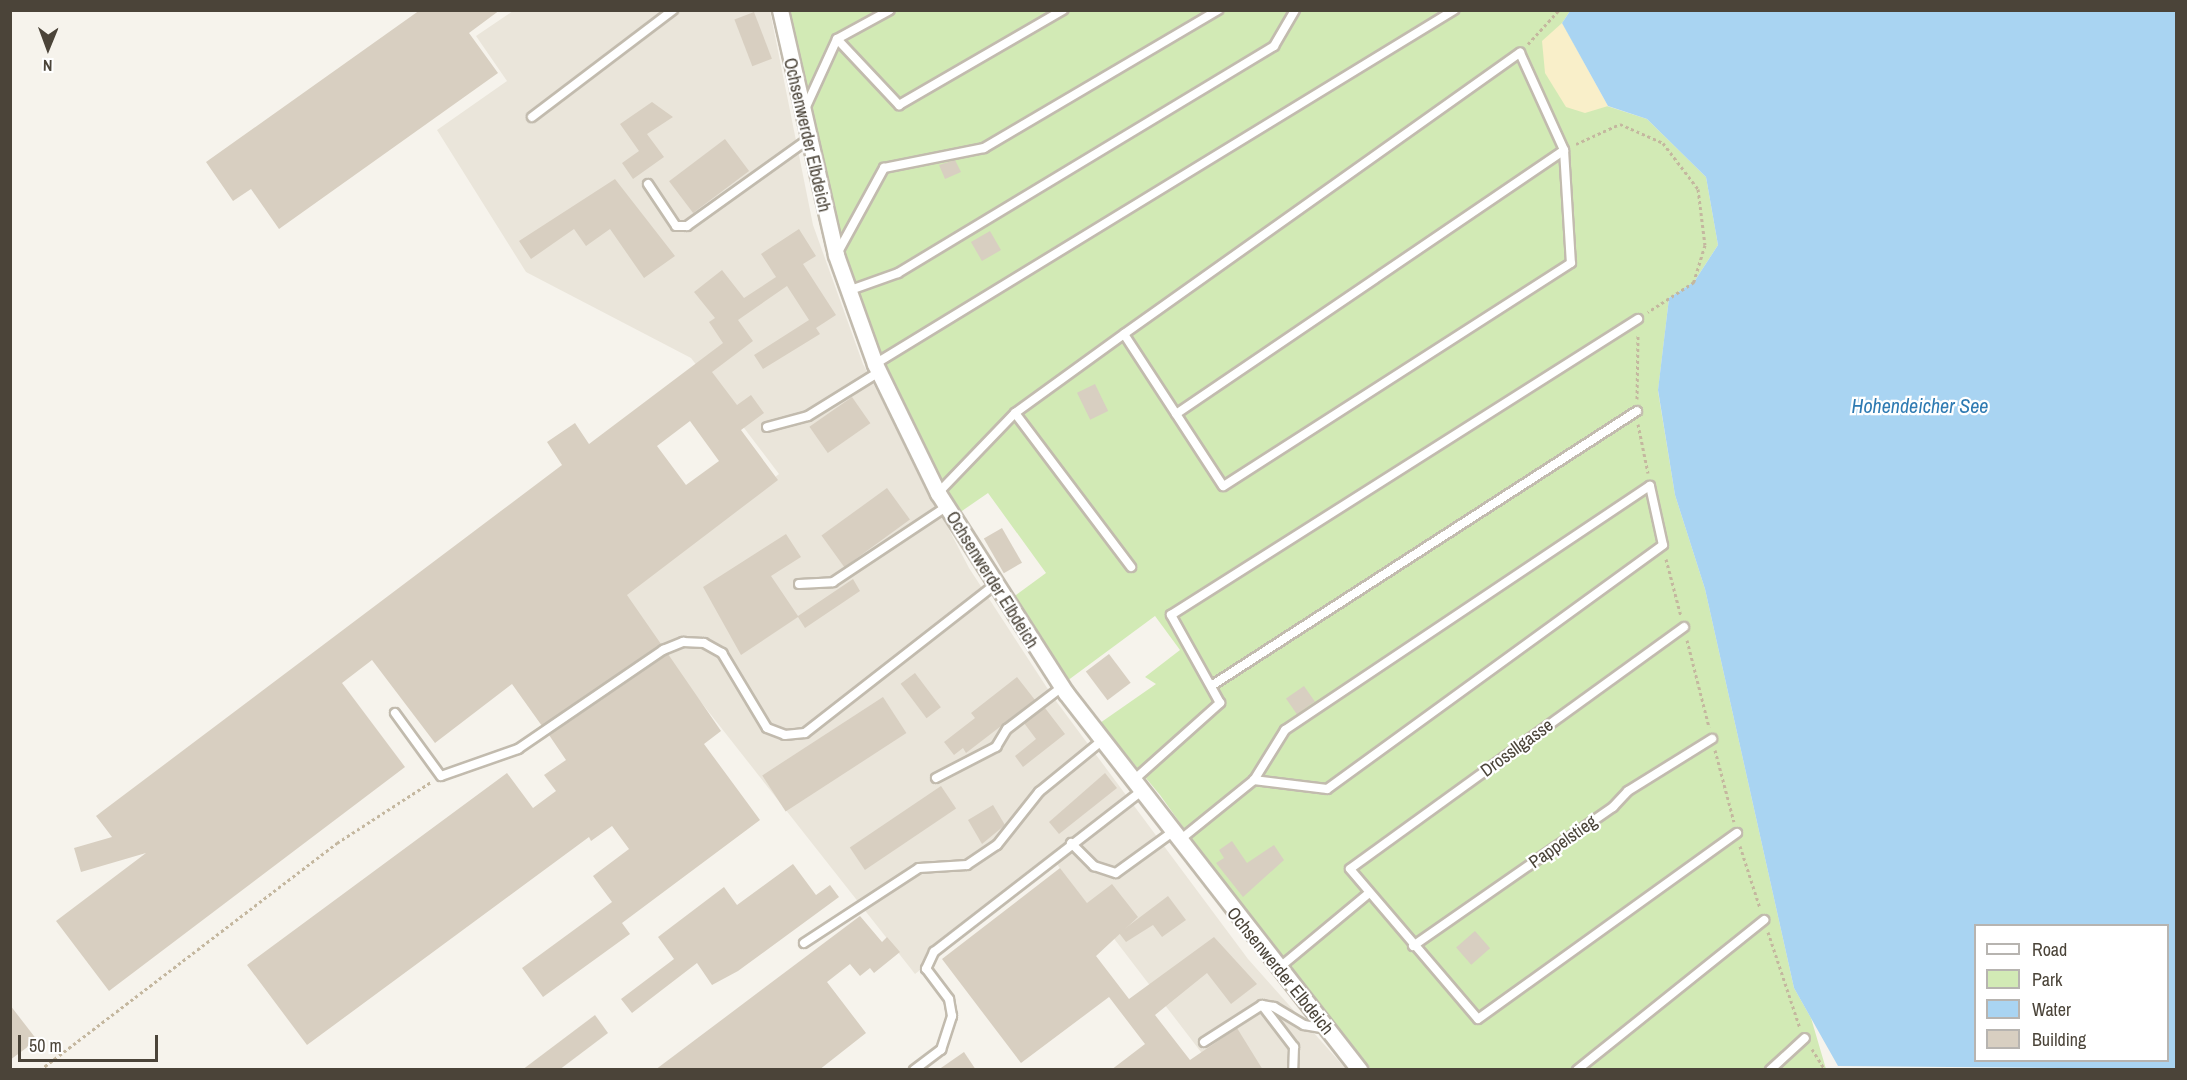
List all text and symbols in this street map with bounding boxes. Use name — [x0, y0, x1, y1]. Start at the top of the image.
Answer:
north arrow — [18, 18, 78, 78]
text: N — [43, 55, 53, 77]
street label: Ochsenwerder Elbdeich — [779, 56, 835, 214]
water label: Hohendeicher See — [1852, 393, 1988, 417]
street label: Ochsenwerder Elbdeich — [941, 507, 1043, 653]
street label: Drossllgasse — [1476, 714, 1558, 782]
street label: Pappelstieg — [1525, 811, 1601, 873]
street label: Ochsenwerder Elbdeich — [1222, 903, 1338, 1039]
legend — [1974, 924, 2169, 1062]
text: Road — [2032, 937, 2067, 962]
text: Park — [2032, 967, 2062, 992]
text: Water — [2032, 997, 2071, 1022]
scale bar — [21, 1023, 160, 1061]
text: Building — [2032, 1027, 2086, 1052]
text: 50 m — [29, 1033, 62, 1058]

